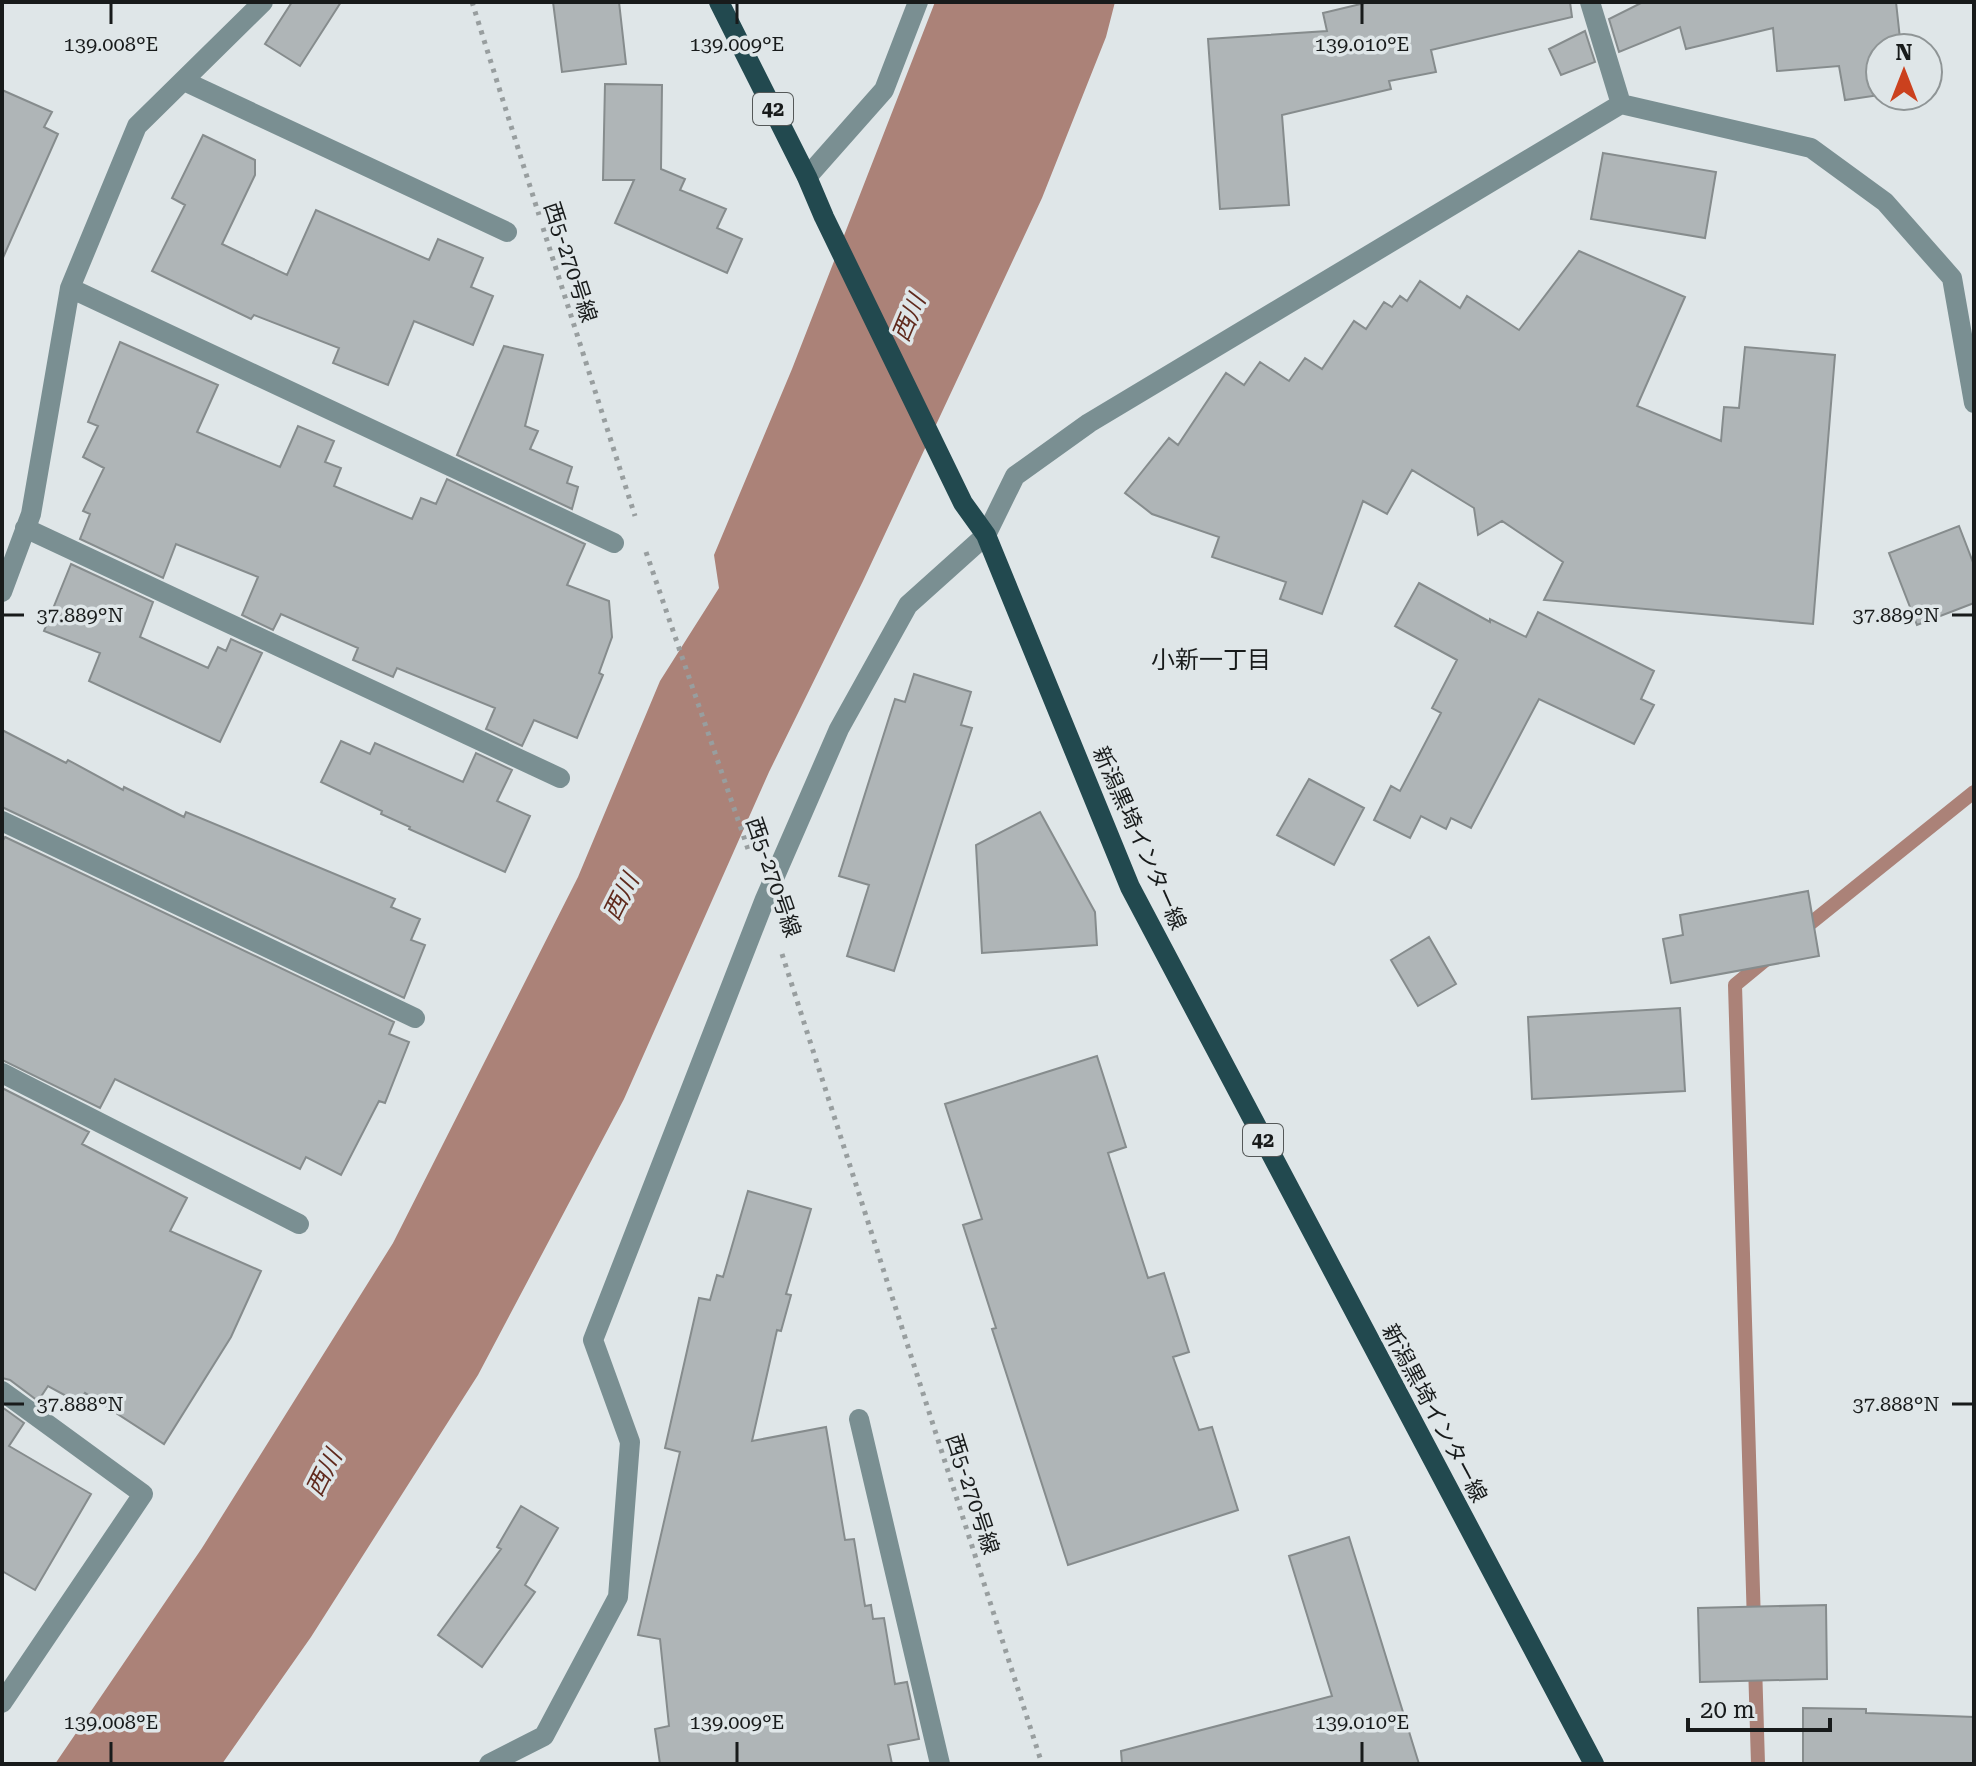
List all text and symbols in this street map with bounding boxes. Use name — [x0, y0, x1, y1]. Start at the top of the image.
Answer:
text: 139.008°E — [64, 32, 158, 56]
text: 139.009°E — [690, 32, 784, 56]
text: 139.010°E — [1315, 32, 1409, 56]
north arrow — [1864, 32, 1944, 112]
text: N — [1896, 40, 1913, 65]
road number: 42 — [753, 93, 793, 125]
street label: 西5-270号線 — [539, 199, 602, 325]
water label: 西川 — [887, 288, 932, 346]
text: 37.889°N — [37, 603, 123, 627]
text: 37.889°N — [1853, 603, 1939, 627]
district label: 小新一丁目 — [1151, 646, 1271, 674]
street label: 新潟黒埼インター線 — [1088, 743, 1191, 934]
street label: 西5-270号線 — [741, 814, 806, 940]
water label: 西川 — [598, 867, 646, 925]
road number: 42 — [1243, 1124, 1283, 1156]
street label: 新潟黒埼インター線 — [1377, 1320, 1492, 1507]
text: 37.888°N — [37, 1392, 123, 1416]
text: 37.888°N — [1853, 1392, 1939, 1416]
street label: 西5-270号線 — [941, 1431, 1004, 1557]
water label: 西川 — [301, 1443, 349, 1501]
scale bar — [1688, 1682, 1830, 1732]
text: 20 m — [1700, 1696, 1755, 1724]
text: 139.008°E — [64, 1710, 158, 1734]
text: 139.009°E — [690, 1710, 784, 1734]
text: 139.010°E — [1315, 1710, 1409, 1734]

